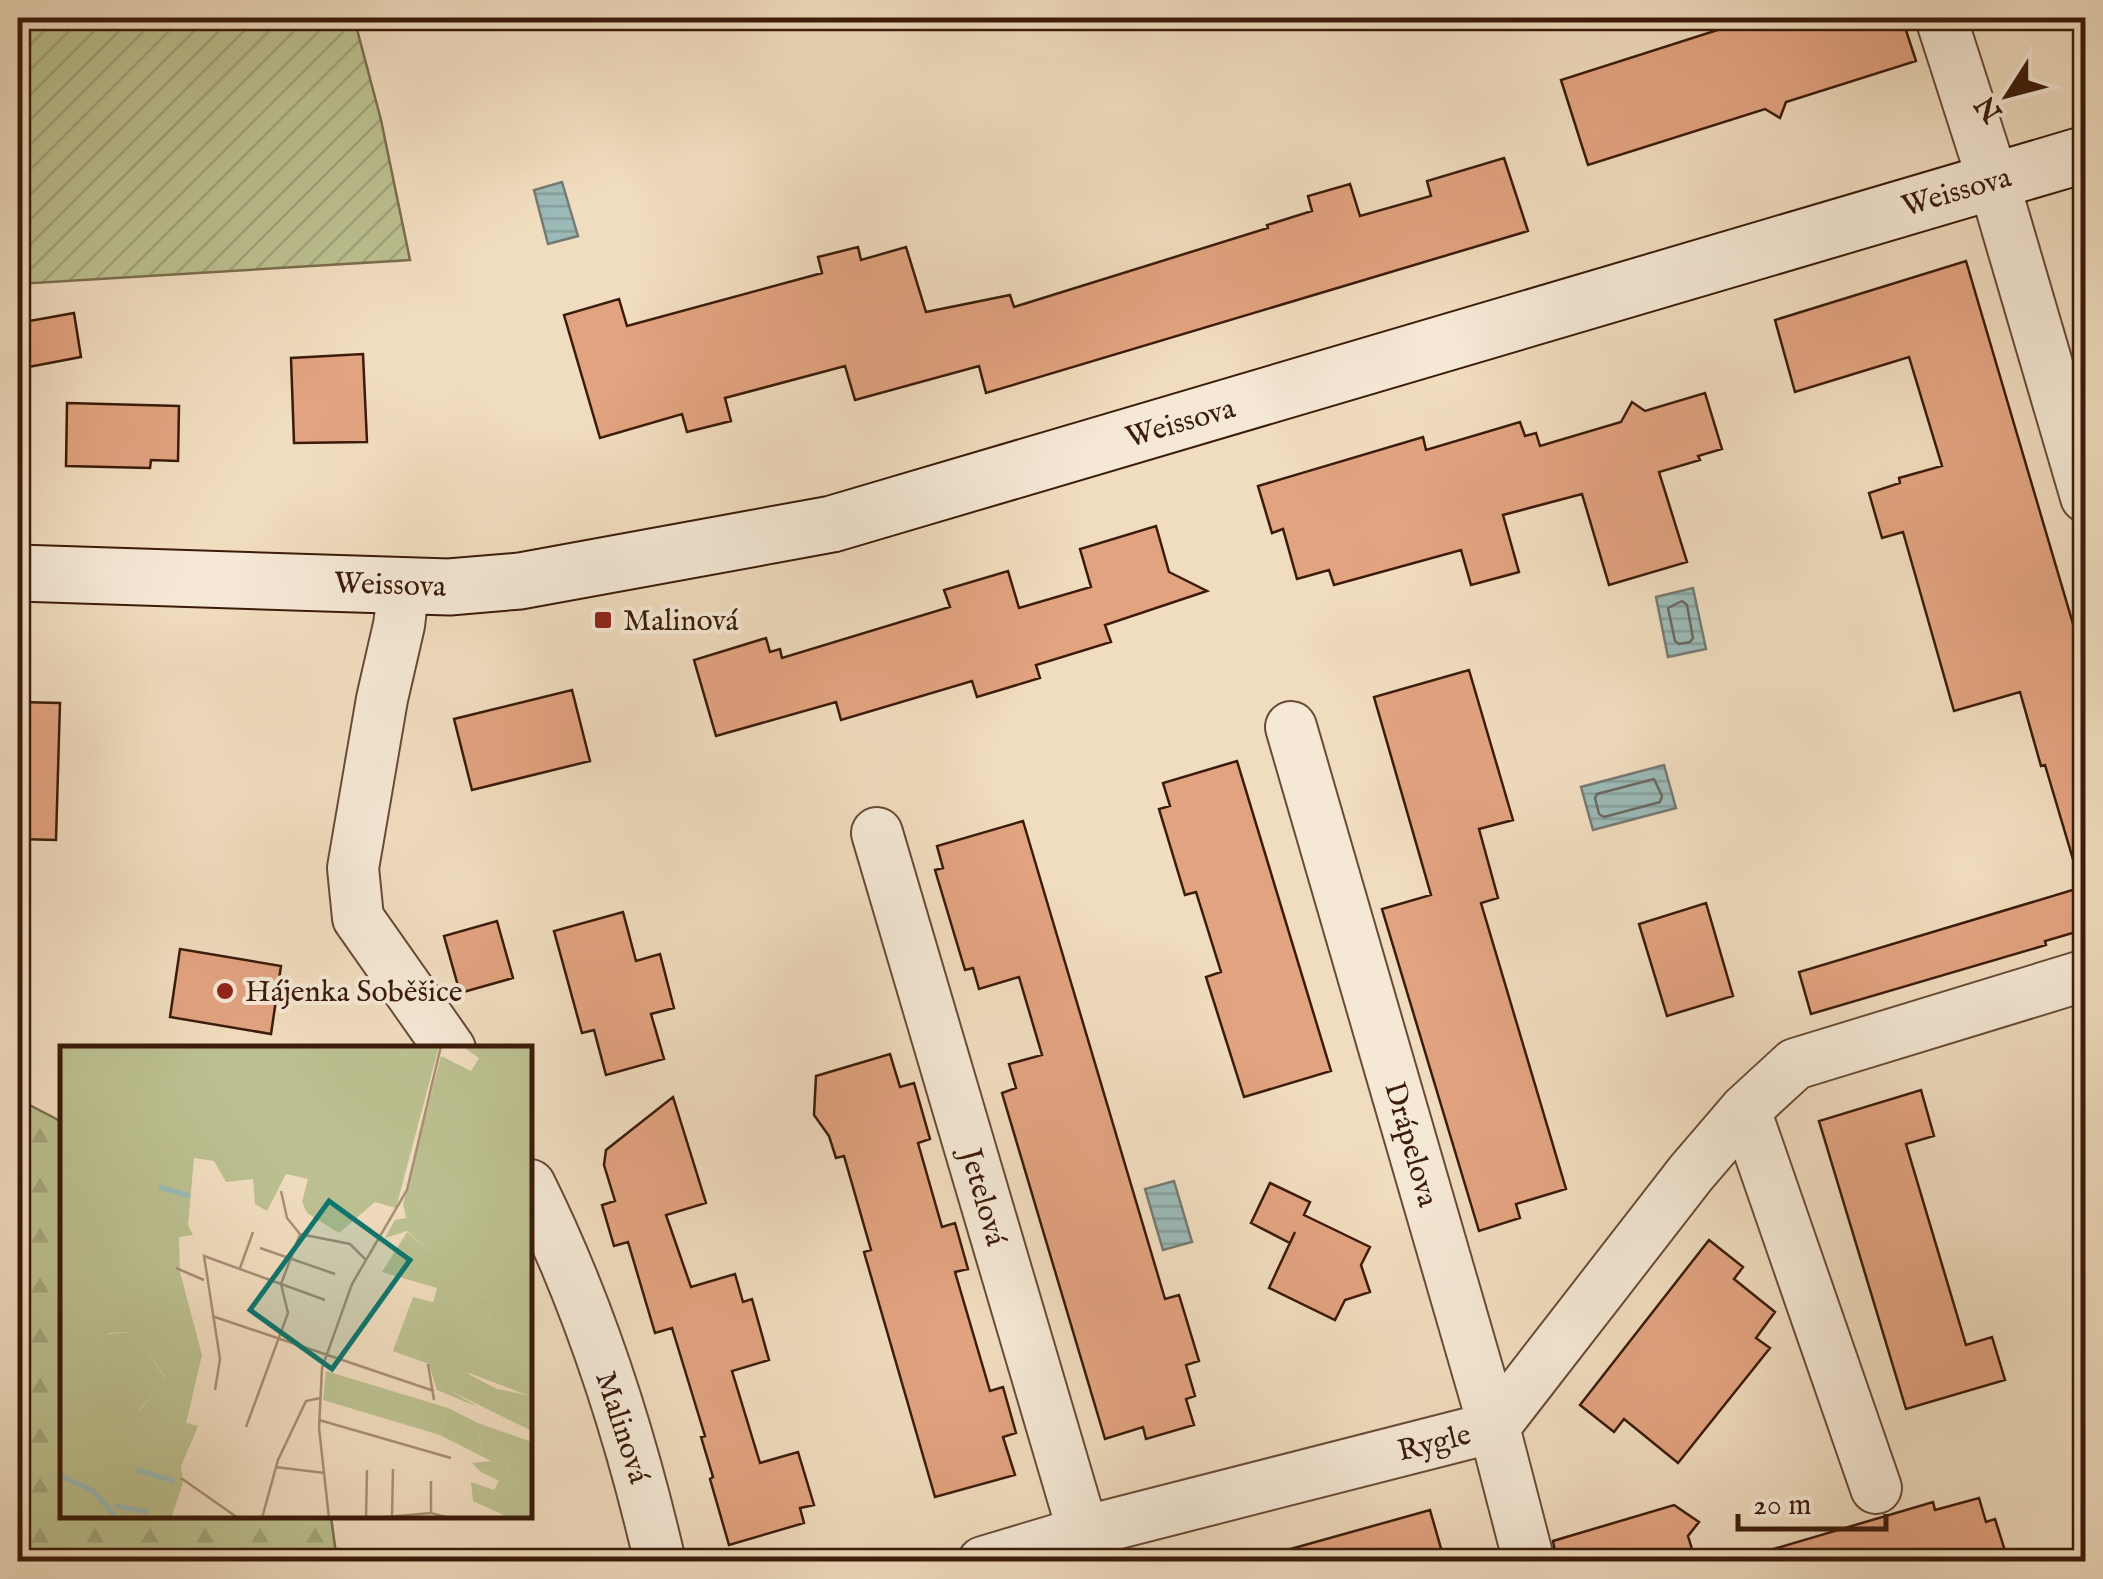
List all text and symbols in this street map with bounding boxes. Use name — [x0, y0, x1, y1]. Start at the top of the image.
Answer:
north arrow — [1958, 45, 2058, 145]
text: N — [1969, 88, 2012, 129]
street label: Weissova — [1897, 159, 2016, 227]
street label: Weissova — [1121, 390, 1240, 458]
street label: Weissova — [333, 565, 447, 607]
place label: Malinová — [623, 603, 738, 641]
marker: Malinová — [592, 609, 614, 631]
place label: Hájenka Soběšice — [245, 974, 463, 1012]
marker: Hájenka Soběšice — [214, 980, 236, 1002]
inset map — [60, 1046, 532, 1519]
street label: Drápelova — [1374, 1078, 1446, 1211]
street label: Jetelová — [949, 1142, 1014, 1251]
street label: Malinová — [585, 1367, 657, 1488]
street label: Rygle — [1394, 1417, 1475, 1471]
scale bar — [1738, 1469, 1886, 1531]
text: 20 m — [1753, 1487, 1812, 1525]

